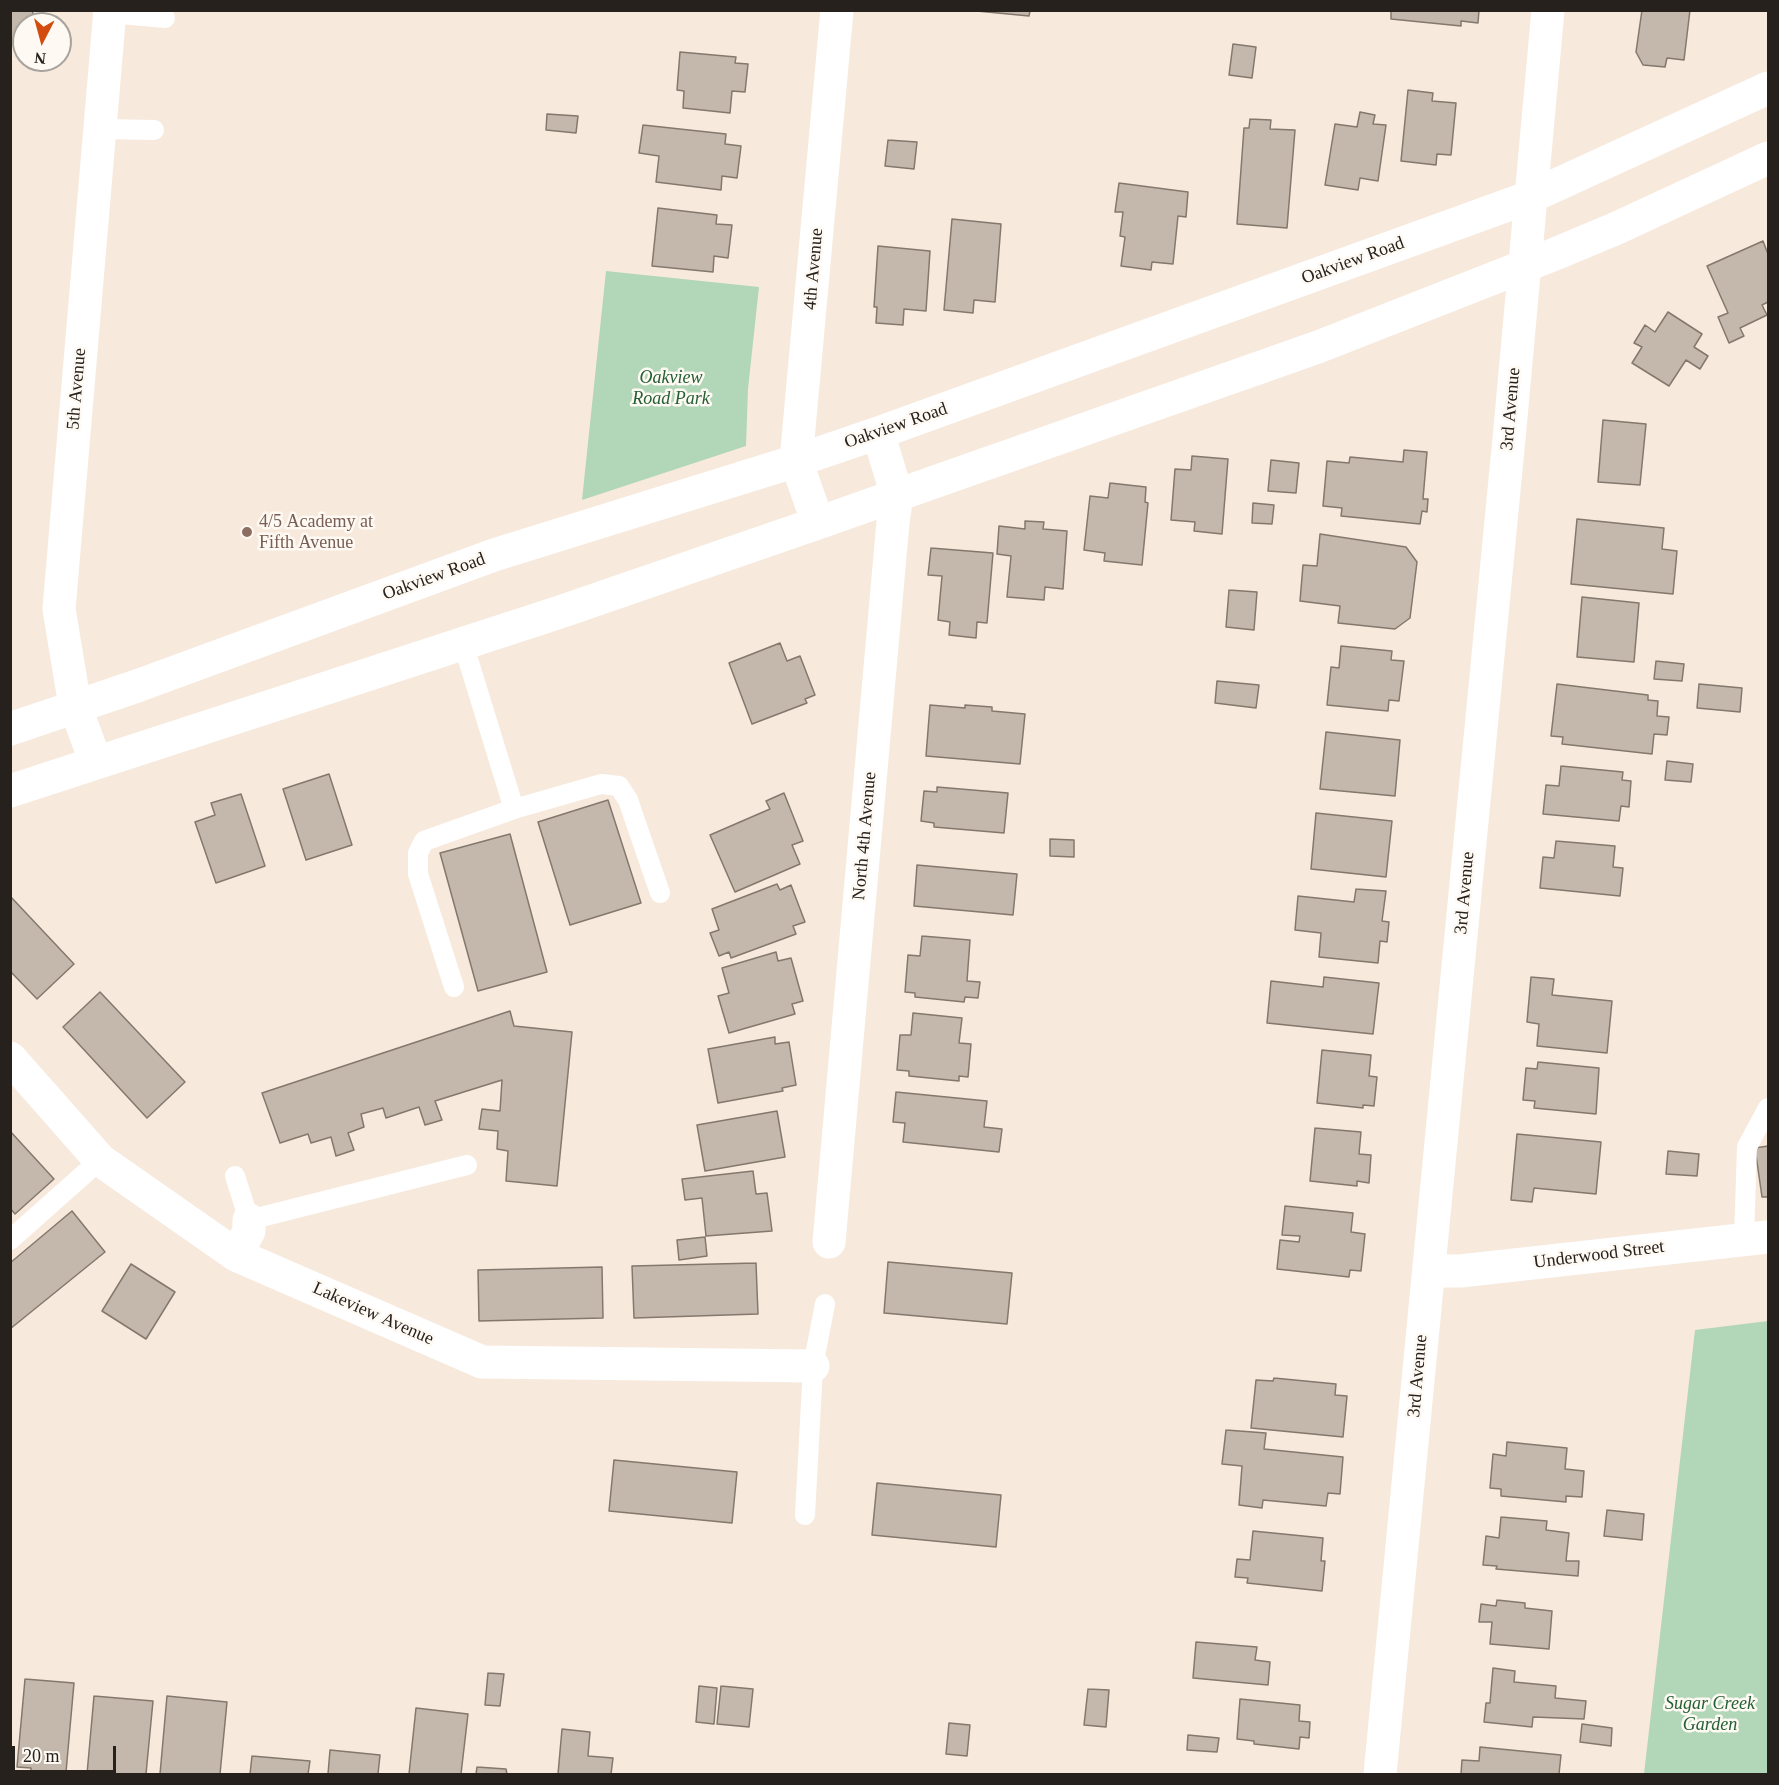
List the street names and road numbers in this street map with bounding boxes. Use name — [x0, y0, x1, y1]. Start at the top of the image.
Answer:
street label: 4th Avenue — [800, 227, 828, 311]
street label: Oakview Road — [1299, 232, 1407, 290]
street label: 5th Avenue — [63, 347, 91, 431]
street label: 3rd Avenue — [1497, 367, 1525, 451]
street label: Oakview Road — [842, 398, 950, 454]
street label: Oakview Road — [380, 548, 488, 606]
street label: North 4th Avenue — [849, 771, 881, 901]
street label: 3rd Avenue — [1451, 851, 1479, 935]
street label: Underwood Street — [1532, 1236, 1666, 1274]
street label: Lakeview Avenue — [309, 1278, 437, 1350]
street label: 3rd Avenue — [1404, 1334, 1432, 1418]

